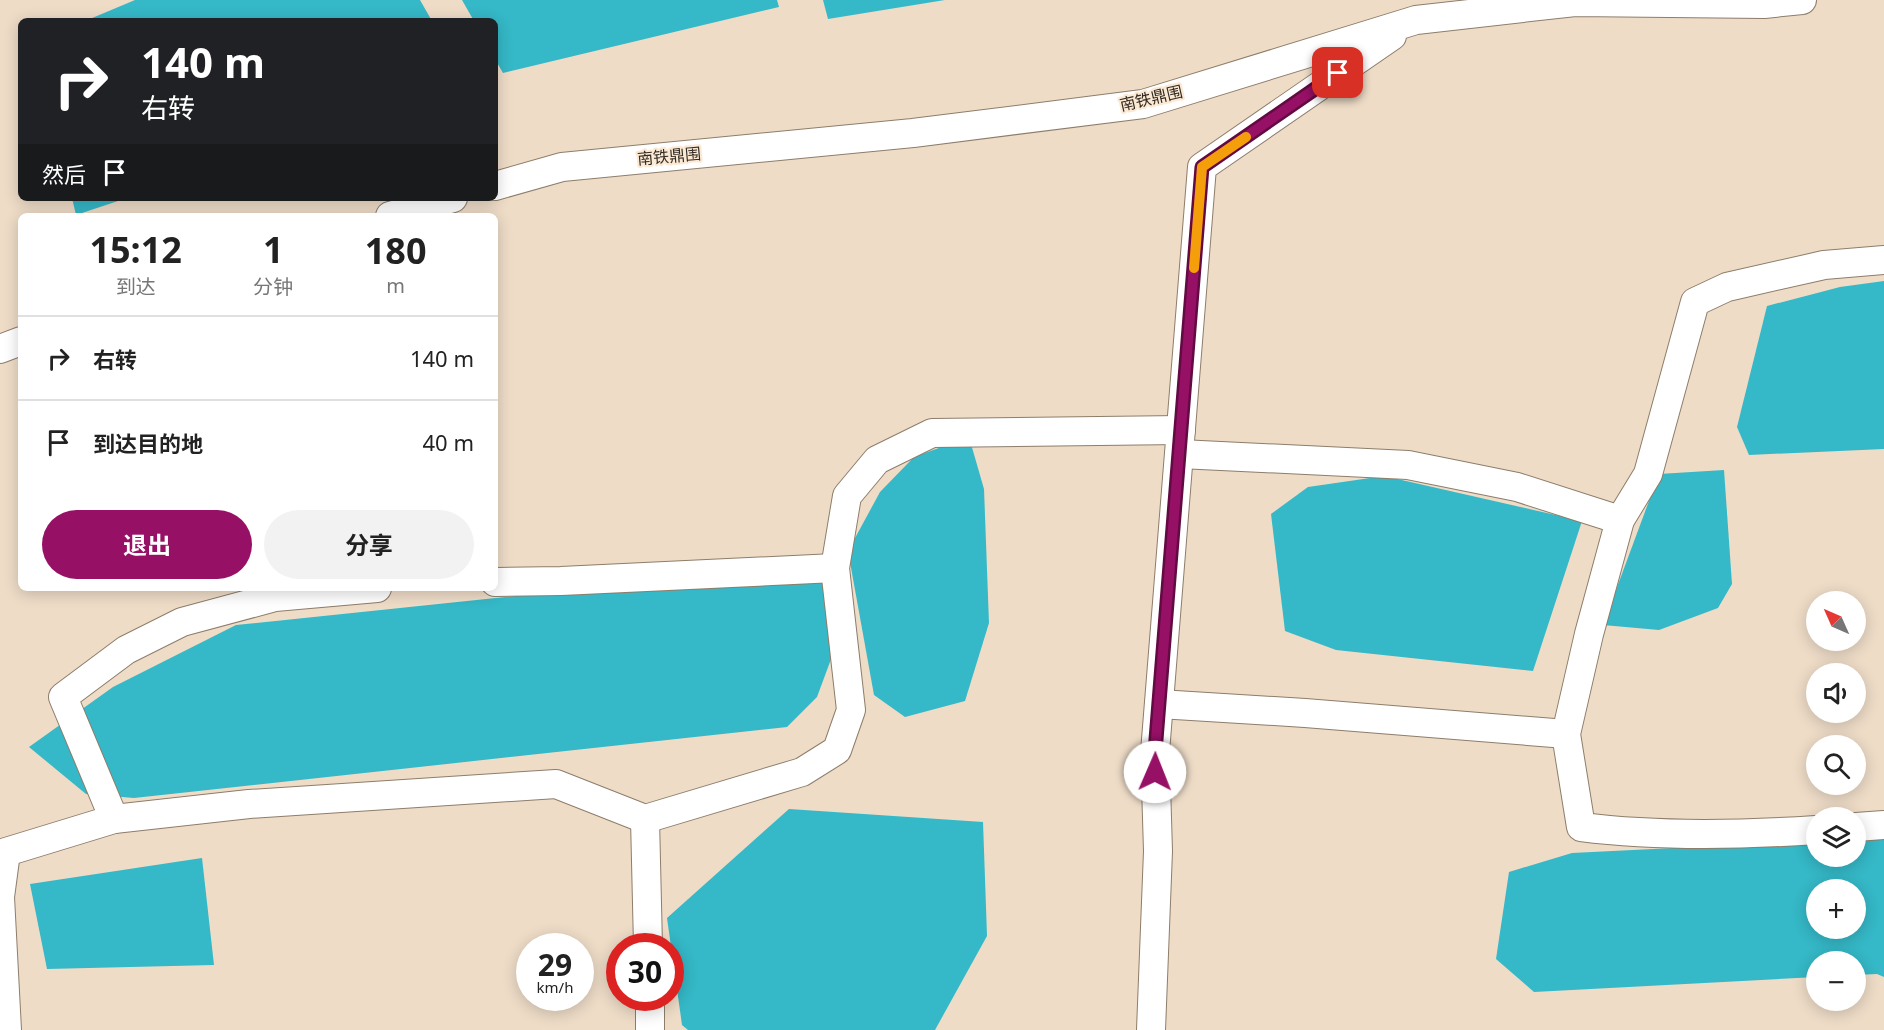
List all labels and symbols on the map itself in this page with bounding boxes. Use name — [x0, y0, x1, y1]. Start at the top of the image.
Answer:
pin — [1312, 47, 1363, 98]
street label: 南铁鼎围 — [1117, 80, 1185, 116]
street label: 南铁鼎围 — [636, 142, 702, 170]
north arrow — [1806, 591, 1866, 651]
position arrow — [1123, 740, 1187, 804]
speed limit sign: 30 — [606, 933, 684, 1011]

